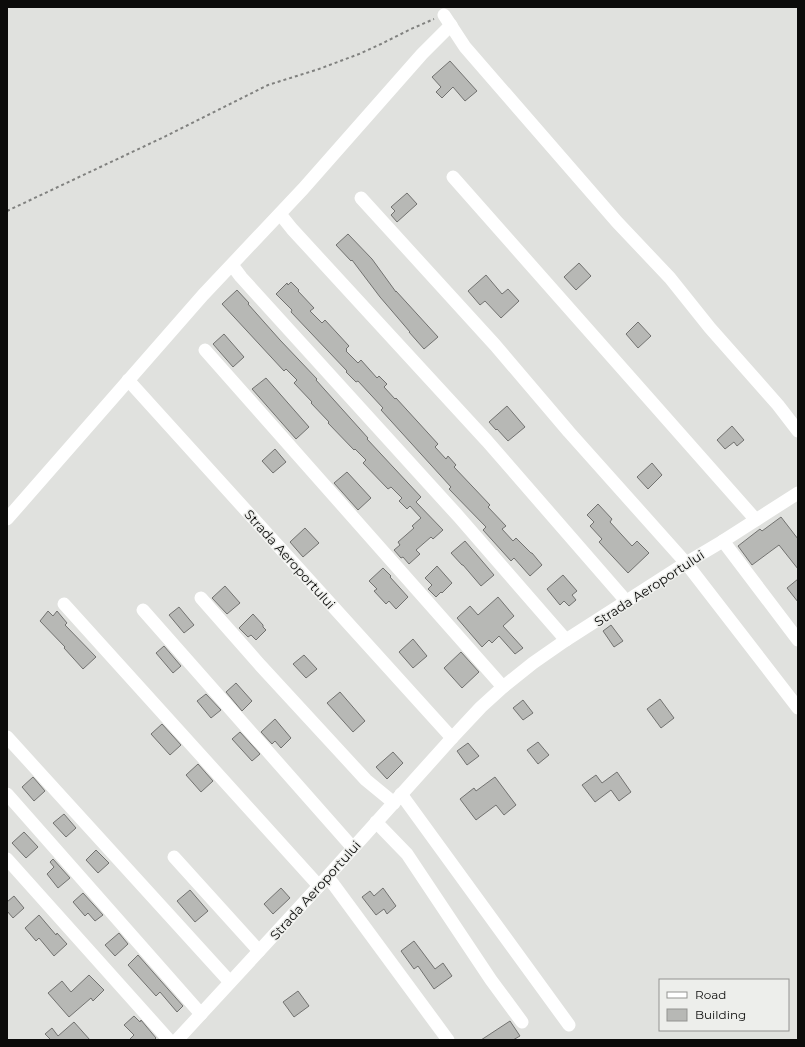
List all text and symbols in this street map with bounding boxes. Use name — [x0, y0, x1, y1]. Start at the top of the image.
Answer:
street label: Strada Aeroportului — [241, 506, 339, 612]
street label: Strada Aeroportului — [591, 546, 707, 630]
street label: Strada Aeroportului — [266, 837, 364, 943]
legend — [659, 979, 789, 1031]
text: Road — [695, 987, 726, 1002]
text: Building — [695, 1007, 746, 1022]

